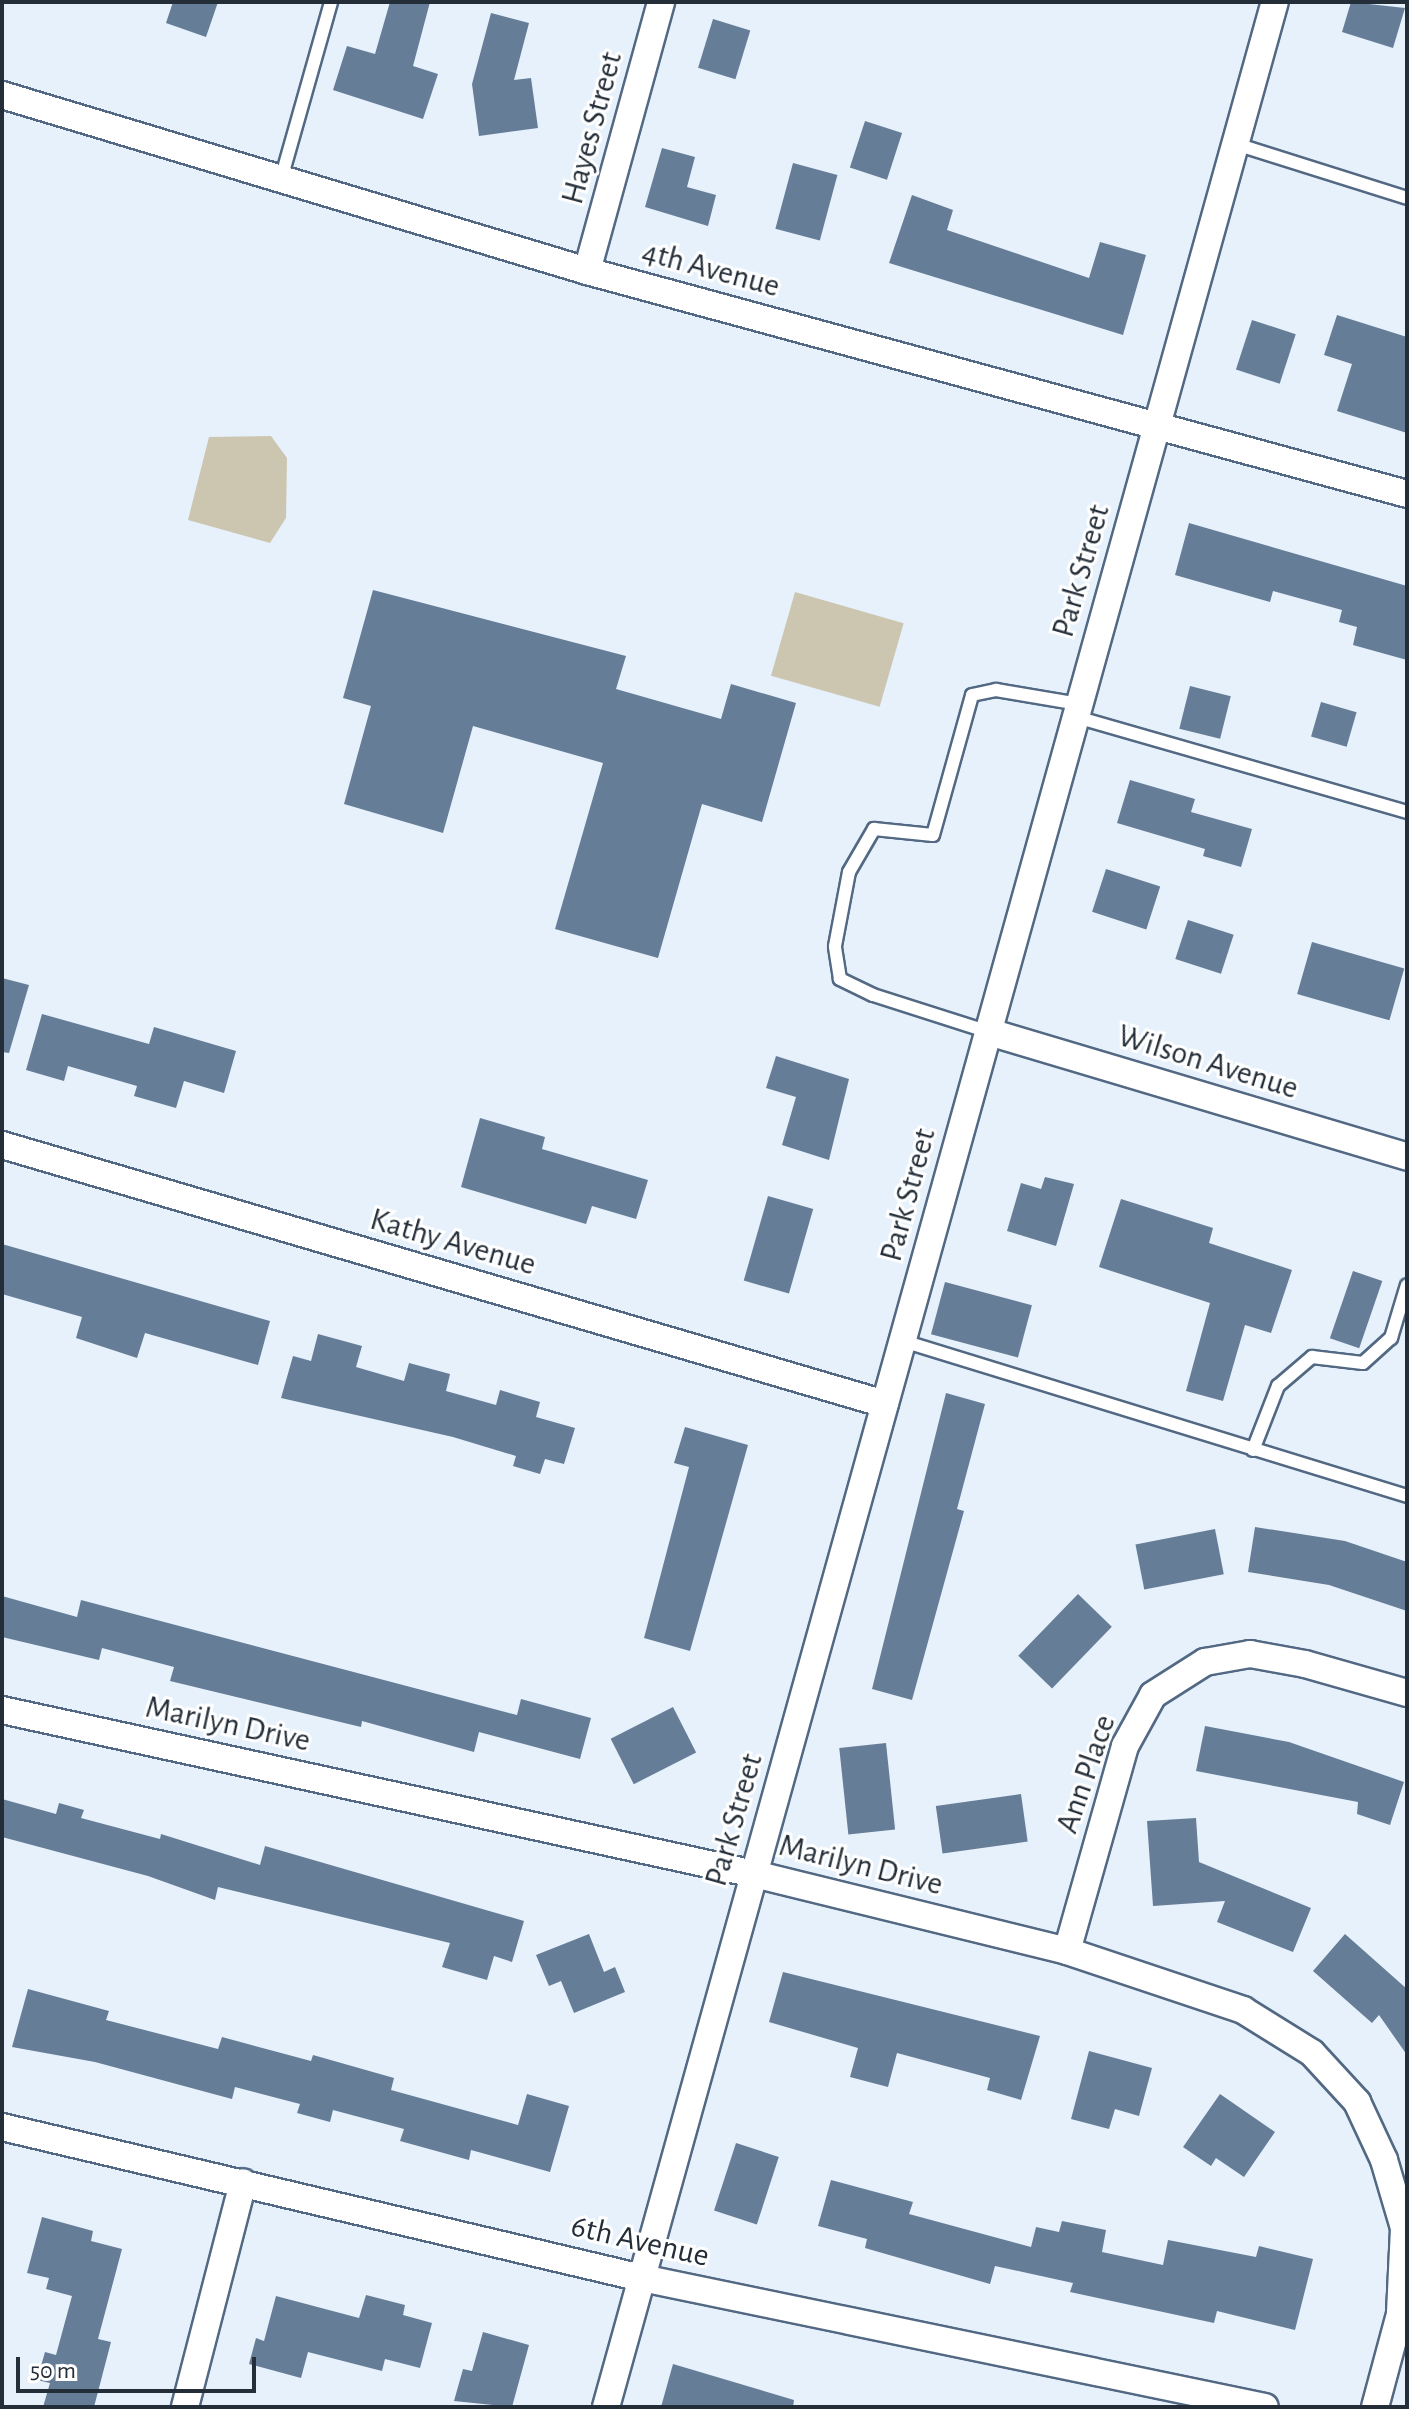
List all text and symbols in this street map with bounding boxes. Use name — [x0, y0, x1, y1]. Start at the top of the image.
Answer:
street label: Hayes Street — [553, 48, 631, 208]
street label: 4th Avenue — [638, 232, 784, 306]
street label: Park Street — [1044, 500, 1118, 642]
street label: Wilson Avenue — [1113, 1016, 1303, 1108]
street label: Park Street — [872, 1124, 944, 1266]
street label: Kathy Avenue — [366, 1200, 540, 1284]
street label: Marilyn Drive — [142, 1688, 314, 1760]
street label: Ann Place — [1048, 1710, 1124, 1838]
street label: Park Street — [697, 1749, 771, 1891]
street label: Marilyn Drive — [775, 1826, 947, 1904]
street label: 6th Avenue — [567, 2206, 713, 2276]
scale bar — [20, 2341, 260, 2391]
text: 50 m — [30, 2359, 76, 2383]

